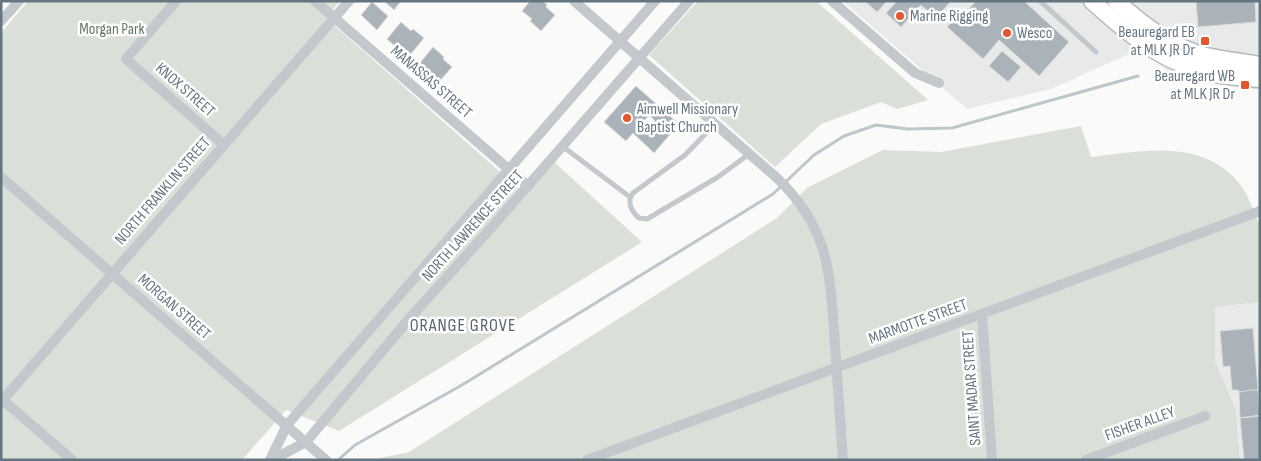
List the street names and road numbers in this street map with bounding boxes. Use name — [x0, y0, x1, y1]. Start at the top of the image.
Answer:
street label: MANASSAS STREET — [387, 42, 476, 123]
street label: KNOX STREET — [151, 59, 219, 121]
street label: NORTH FRANKLIN STREET — [111, 133, 215, 249]
street label: NORTH LAWRENCE STREET — [418, 166, 528, 285]
street label: MORGAN STREET — [134, 270, 215, 344]
street label: MARMOTTE STREET — [866, 295, 970, 349]
street label: SAINT MADAR STREET — [958, 329, 985, 446]
street label: FISHER ALLEY — [1102, 402, 1178, 445]

